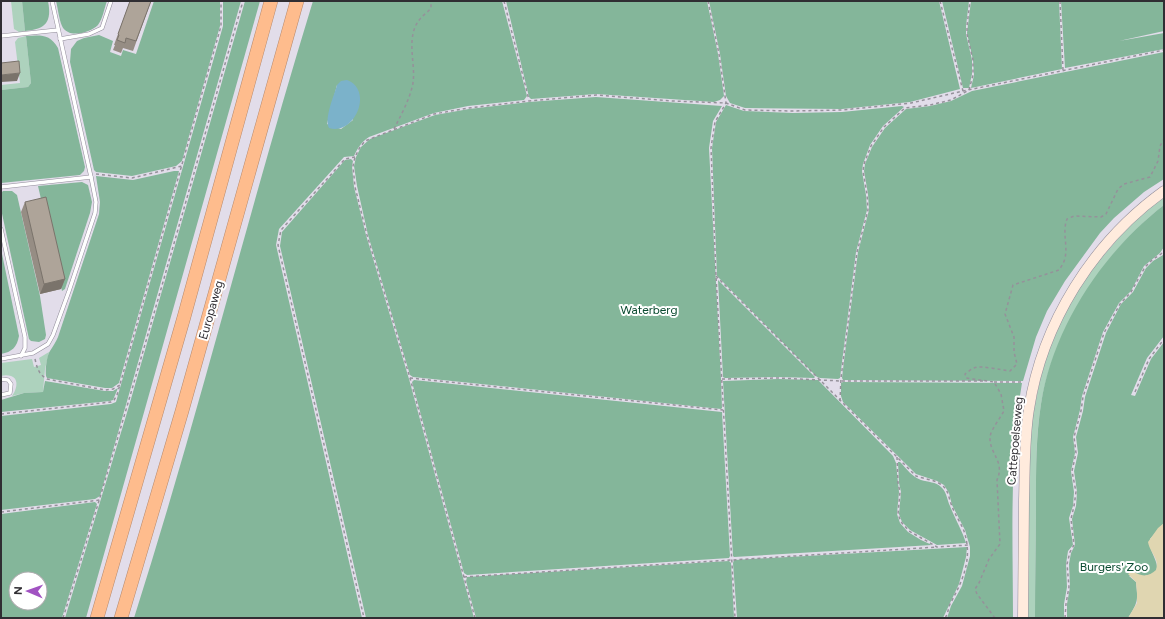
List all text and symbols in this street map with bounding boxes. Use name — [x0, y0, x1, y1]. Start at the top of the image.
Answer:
street label: Europaweg — [196, 279, 226, 341]
park label: Waterberg — [621, 303, 677, 317]
street label: Cattepoelseweg — [1004, 396, 1026, 486]
park label: Burgers' Zoo — [1080, 560, 1148, 574]
north arrow — [8, 571, 48, 611]
text: N — [12, 586, 25, 595]

